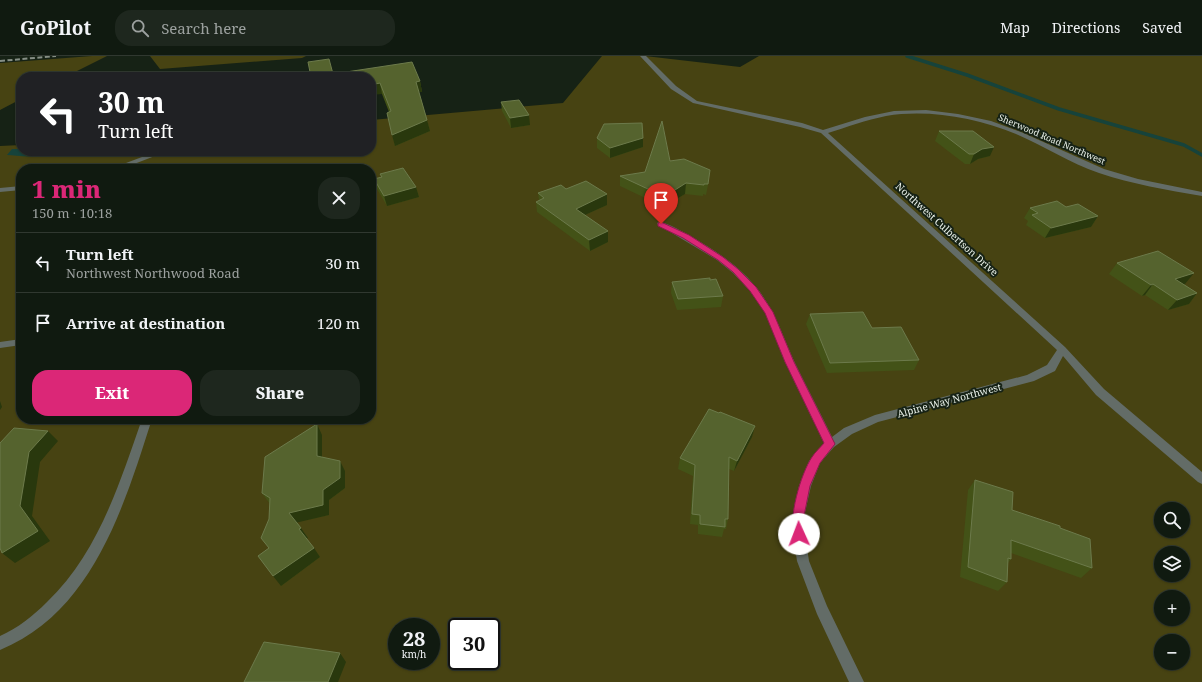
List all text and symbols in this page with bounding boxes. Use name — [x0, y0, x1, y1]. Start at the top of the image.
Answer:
search box — [115, 10, 395, 46]
text: GoPilot — [20, 15, 91, 41]
icon: search — [129, 17, 151, 39]
text: Search here — [161, 18, 246, 38]
text: Map — [1000, 18, 1030, 37]
text: Directions — [1052, 18, 1120, 37]
text: Saved — [1142, 18, 1182, 37]
text: 30 m — [98, 83, 165, 121]
icon: left — [32, 88, 84, 140]
street label: Sherwood Road Northwest — [997, 111, 1107, 167]
text: Turn left — [98, 119, 173, 143]
text: 1 min — [32, 172, 101, 205]
button: close — [318, 177, 360, 219]
street label: Northwest Culbertson Drive — [893, 179, 1001, 279]
pin — [644, 183, 678, 224]
icon: arrive — [650, 189, 672, 211]
text: 150 m · 10:18 — [32, 204, 112, 222]
text: Turn left — [66, 244, 134, 264]
icon: left — [32, 252, 54, 274]
text: 30 m — [325, 253, 360, 273]
text: Northwest Northwood Road — [66, 264, 240, 282]
icon: arrive — [32, 312, 54, 334]
text: Arrive at destination — [66, 313, 225, 333]
text: 120 m — [317, 313, 360, 333]
button: Exit — [32, 370, 192, 416]
button: Share — [200, 370, 360, 416]
street label: Alpine Way Northwest — [895, 379, 1003, 421]
map controls — [1154, 502, 1190, 670]
button: search — [1154, 502, 1190, 538]
position arrow — [778, 513, 820, 555]
button: layers — [1154, 546, 1190, 582]
button: + — [1154, 590, 1190, 626]
speed limit sign: 30 — [448, 618, 500, 670]
text: 28 — [403, 625, 425, 652]
button: − — [1154, 634, 1190, 670]
text: km/h — [402, 647, 426, 661]

